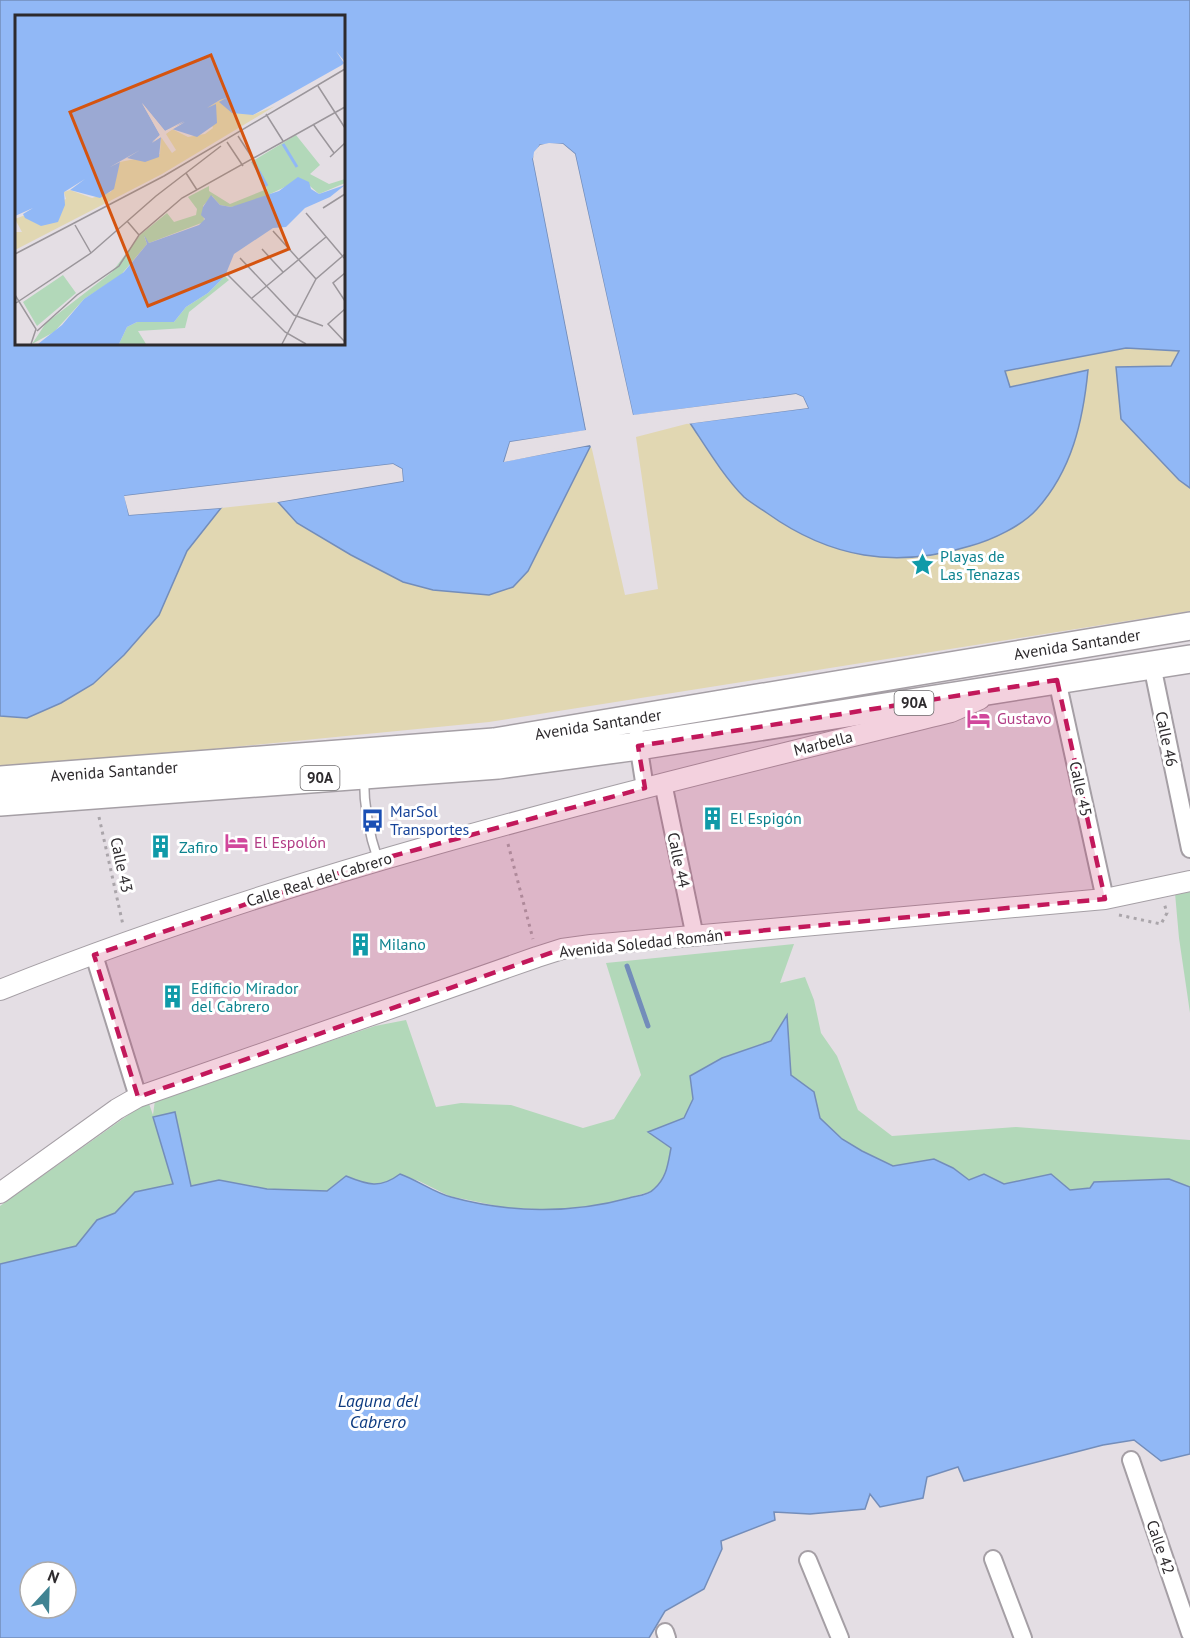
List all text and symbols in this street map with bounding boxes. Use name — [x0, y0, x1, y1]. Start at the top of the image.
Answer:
inset map — [15, 15, 345, 345]
place label: Playas de Las Tenazas — [940, 546, 1020, 584]
place icon: Playas de Las Tenazas — [909, 552, 935, 578]
street label: Avenida Santander — [1012, 624, 1142, 664]
road number: 90A — [894, 691, 934, 715]
street label: Avenida Santander — [533, 704, 663, 744]
hotel icon: Gustavo — [966, 705, 992, 731]
place label: Gustavo — [997, 708, 1052, 728]
street label: Calle 46 — [1151, 710, 1183, 768]
street label: Marbella — [791, 726, 855, 760]
street label: Avenida Santander — [50, 757, 179, 785]
street label: Calle 45 — [1065, 760, 1097, 818]
road number: 90A — [300, 766, 340, 790]
place label: MarSol Transportes — [390, 801, 470, 839]
building icon: El Espigón — [699, 805, 725, 831]
bus stop icon: MarSol Transportes — [359, 807, 385, 833]
place label: El Espigón — [730, 808, 802, 828]
hotel icon: El Espolón — [223, 829, 249, 855]
street label: Calle 44 — [663, 831, 695, 890]
place label: El Espolón — [254, 832, 326, 852]
building icon: Zafiro — [148, 834, 174, 860]
street label: Calle 43 — [106, 836, 138, 894]
place label: Zafiro — [179, 837, 218, 857]
street label: Calle Real del Cabrero — [244, 847, 394, 911]
street label: Avenida Soledad Román — [558, 924, 724, 962]
building icon: Milano — [348, 931, 374, 957]
place label: Milano — [379, 934, 426, 954]
place label: Edificio Mirador del Cabrero — [191, 978, 299, 1016]
building icon: Edificio Mirador del Cabrero — [160, 984, 186, 1010]
water label: Laguna del Cabrero — [338, 1389, 418, 1433]
street label: Calle 42 — [1142, 1517, 1180, 1577]
north arrow — [18, 1560, 78, 1620]
text: N — [45, 1565, 62, 1587]

